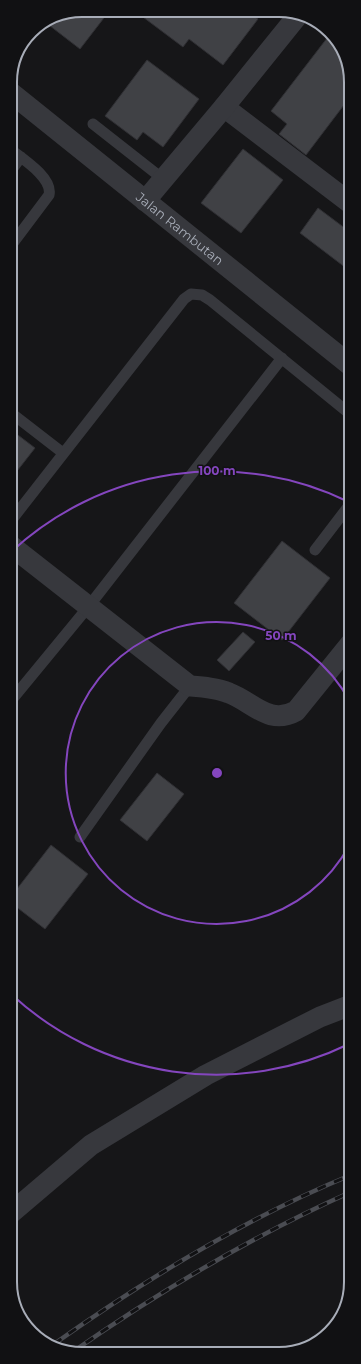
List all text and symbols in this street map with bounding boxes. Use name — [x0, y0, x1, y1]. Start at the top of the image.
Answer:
street label: Jalan Rambutan — [132, 188, 227, 268]
text: 100 m — [199, 463, 235, 478]
text: 50 m — [265, 628, 297, 643]
centre of rings — [210, 766, 224, 780]

